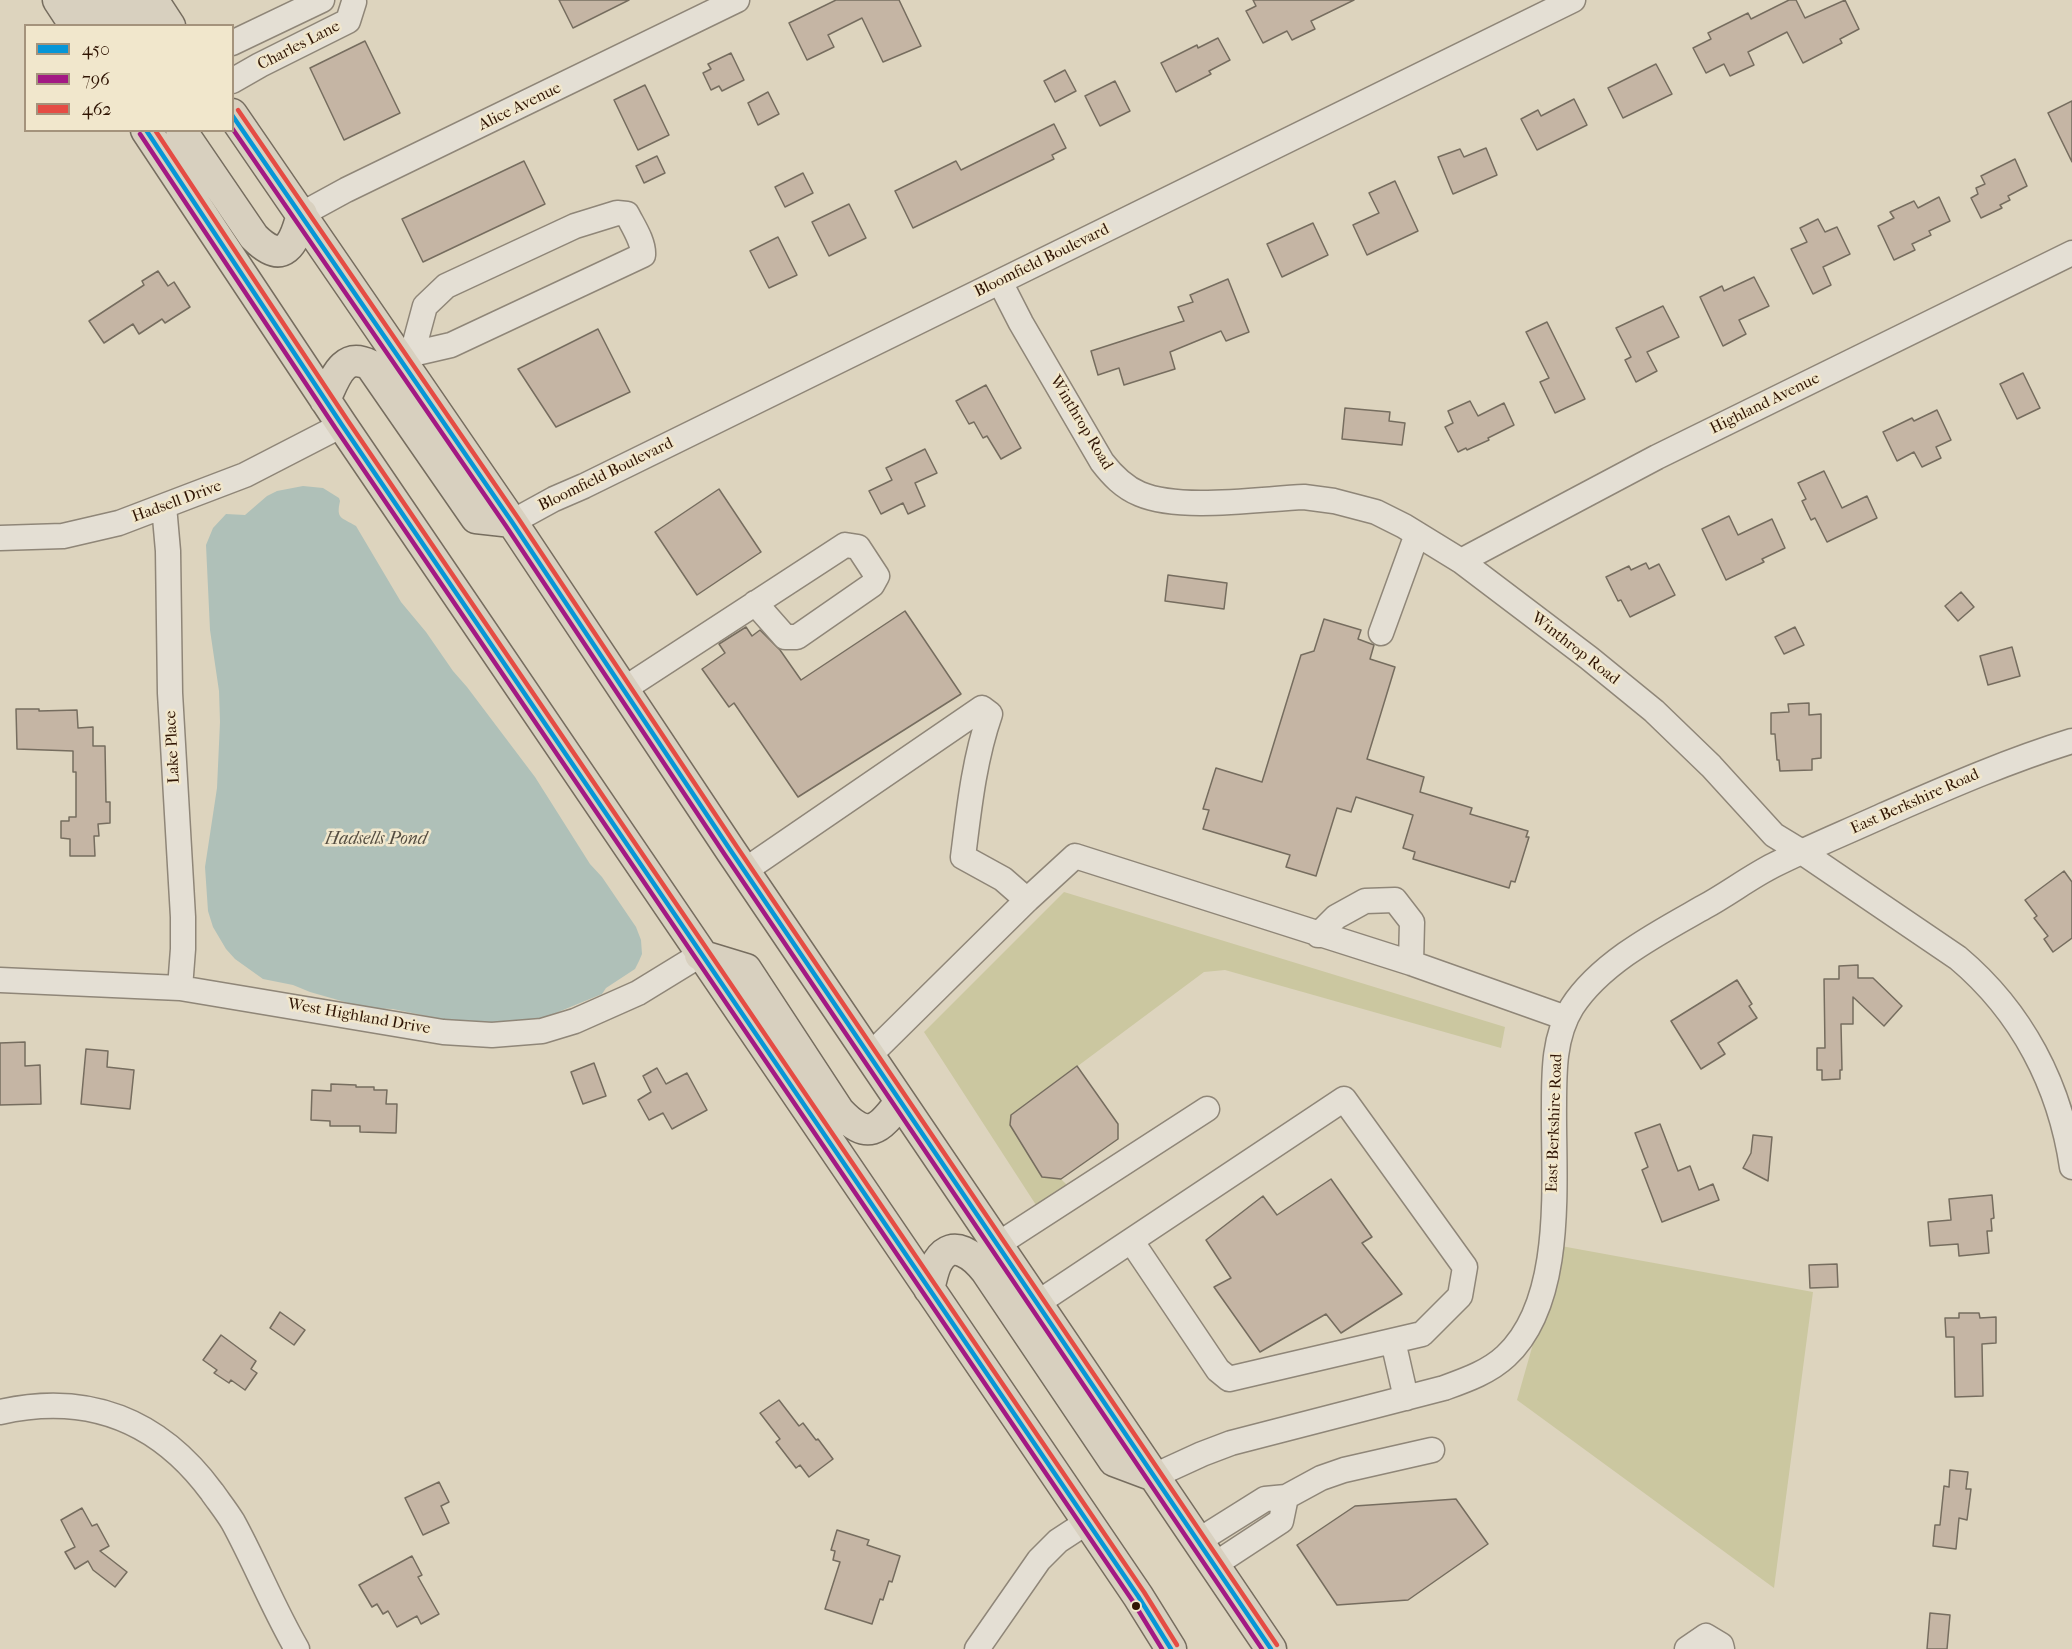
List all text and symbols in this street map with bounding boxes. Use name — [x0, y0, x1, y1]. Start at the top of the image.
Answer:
street label: Charles Lane — [255, 17, 343, 75]
legend — [24, 24, 234, 132]
text: 450 — [82, 39, 110, 60]
text: 796 — [82, 69, 110, 90]
street label: Alice Avenue — [476, 79, 564, 135]
text: 462 — [82, 99, 112, 120]
street label: Bloomfield Boulevard — [972, 220, 1112, 302]
street label: Highland Avenue — [1707, 369, 1823, 439]
street label: Winthrop Road — [1045, 372, 1117, 474]
street label: Bloomfield Boulevard — [536, 434, 676, 516]
street label: Hadsell Drive — [130, 477, 224, 527]
street label: Winthrop Road — [1527, 609, 1623, 689]
street label: Lake Place — [162, 710, 184, 784]
street label: East Berkshire Road — [1848, 765, 1982, 839]
water label: Hadsells Pond — [325, 829, 427, 851]
street label: West Highland Drive — [286, 995, 432, 1039]
street label: East Berkshire Road — [1543, 1053, 1567, 1193]
unlabelled marker — [1130, 1600, 1142, 1612]

